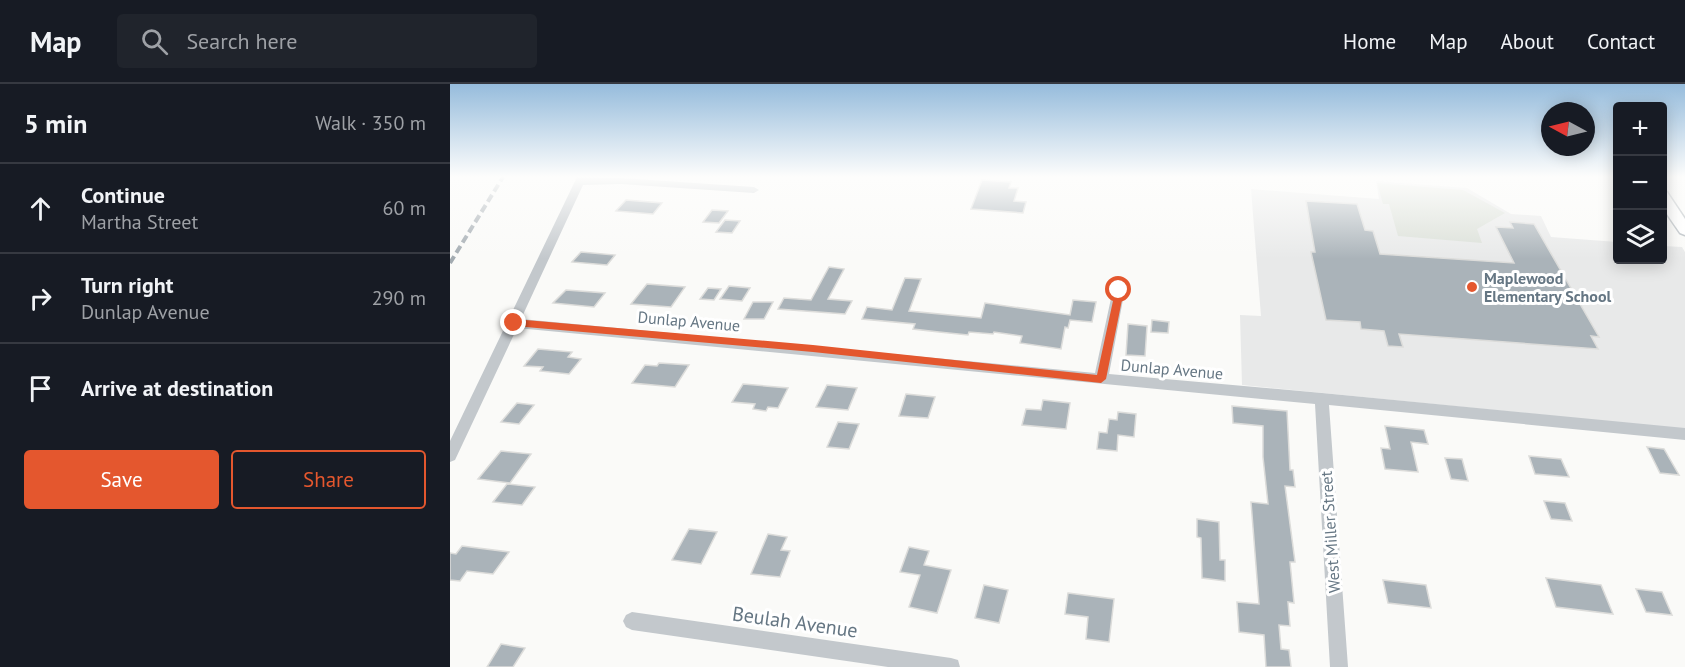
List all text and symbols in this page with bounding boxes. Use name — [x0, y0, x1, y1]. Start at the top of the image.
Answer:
search box — [117, 14, 537, 68]
text: Map — [30, 23, 81, 60]
icon: search — [138, 25, 171, 58]
text: Search here — [186, 27, 297, 55]
text: Home — [1343, 28, 1396, 55]
text: Map — [1429, 28, 1468, 55]
text: About — [1501, 28, 1554, 55]
text: Contact — [1587, 28, 1655, 55]
north arrow — [1541, 102, 1595, 156]
map controls — [1613, 102, 1667, 264]
button: + — [1613, 102, 1667, 156]
text: 5 min — [24, 107, 87, 140]
text: Walk · 350 m — [315, 110, 426, 136]
button: − — [1613, 156, 1667, 210]
text: Continue — [81, 181, 165, 209]
icon: ahead — [24, 192, 57, 225]
text: 60 m — [383, 195, 426, 221]
text: Martha Street — [81, 209, 198, 235]
button: layers — [1613, 210, 1667, 264]
place label: Maplewood Elementary School — [1484, 268, 1611, 306]
text: Turn right — [81, 271, 173, 299]
route start — [1105, 276, 1131, 302]
marker: Maplewood Elementary School — [1465, 280, 1479, 294]
icon: right — [24, 282, 57, 315]
text: 290 m — [372, 285, 426, 311]
text: Dunlap Avenue — [81, 299, 210, 325]
street label: Dunlap Avenue — [637, 307, 741, 335]
route end — [500, 309, 526, 335]
street label: Dunlap Avenue — [1120, 355, 1224, 383]
icon: arrive — [24, 372, 57, 405]
text: Arrive at destination — [81, 374, 273, 402]
button: Save — [24, 450, 219, 509]
button: Share — [231, 450, 426, 509]
street label: West Miller Street — [1316, 470, 1344, 594]
street label: Beulah Avenue — [731, 600, 859, 644]

